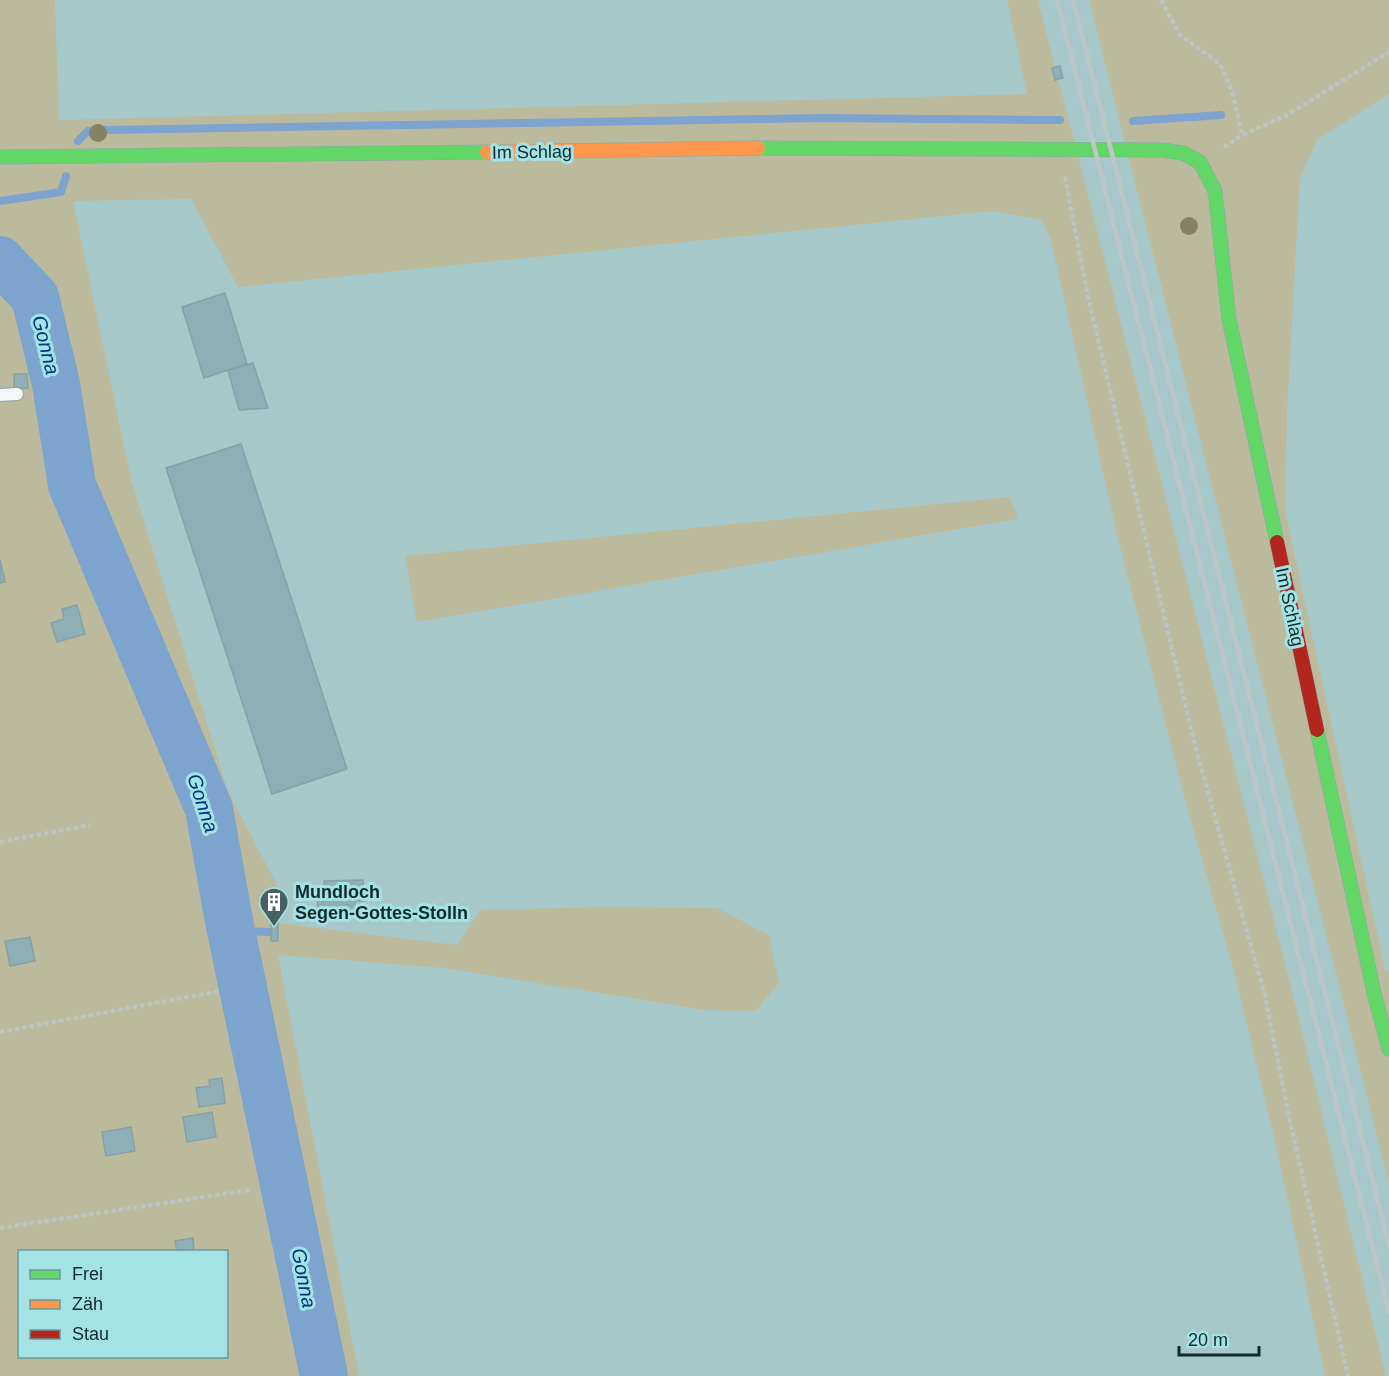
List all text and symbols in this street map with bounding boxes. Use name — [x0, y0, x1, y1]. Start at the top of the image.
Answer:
street label: Im Schlag — [492, 141, 572, 163]
water label: Gonna — [28, 313, 64, 377]
street label: Im Schlag — [1272, 566, 1308, 648]
water label: Gonna — [183, 771, 223, 835]
place label: Mundloch Segen-Gottes-Stolln — [295, 882, 468, 923]
building icon: Mundloch Segen-Gottes-Stolln — [258, 886, 290, 928]
water label: Gonna — [287, 1246, 321, 1310]
legend — [18, 1250, 228, 1358]
text: Frei — [72, 1264, 103, 1284]
text: Zäh — [72, 1294, 103, 1314]
scale bar — [1179, 1319, 1258, 1357]
text: Stau — [72, 1324, 109, 1344]
text: 20 m — [1188, 1330, 1228, 1350]

